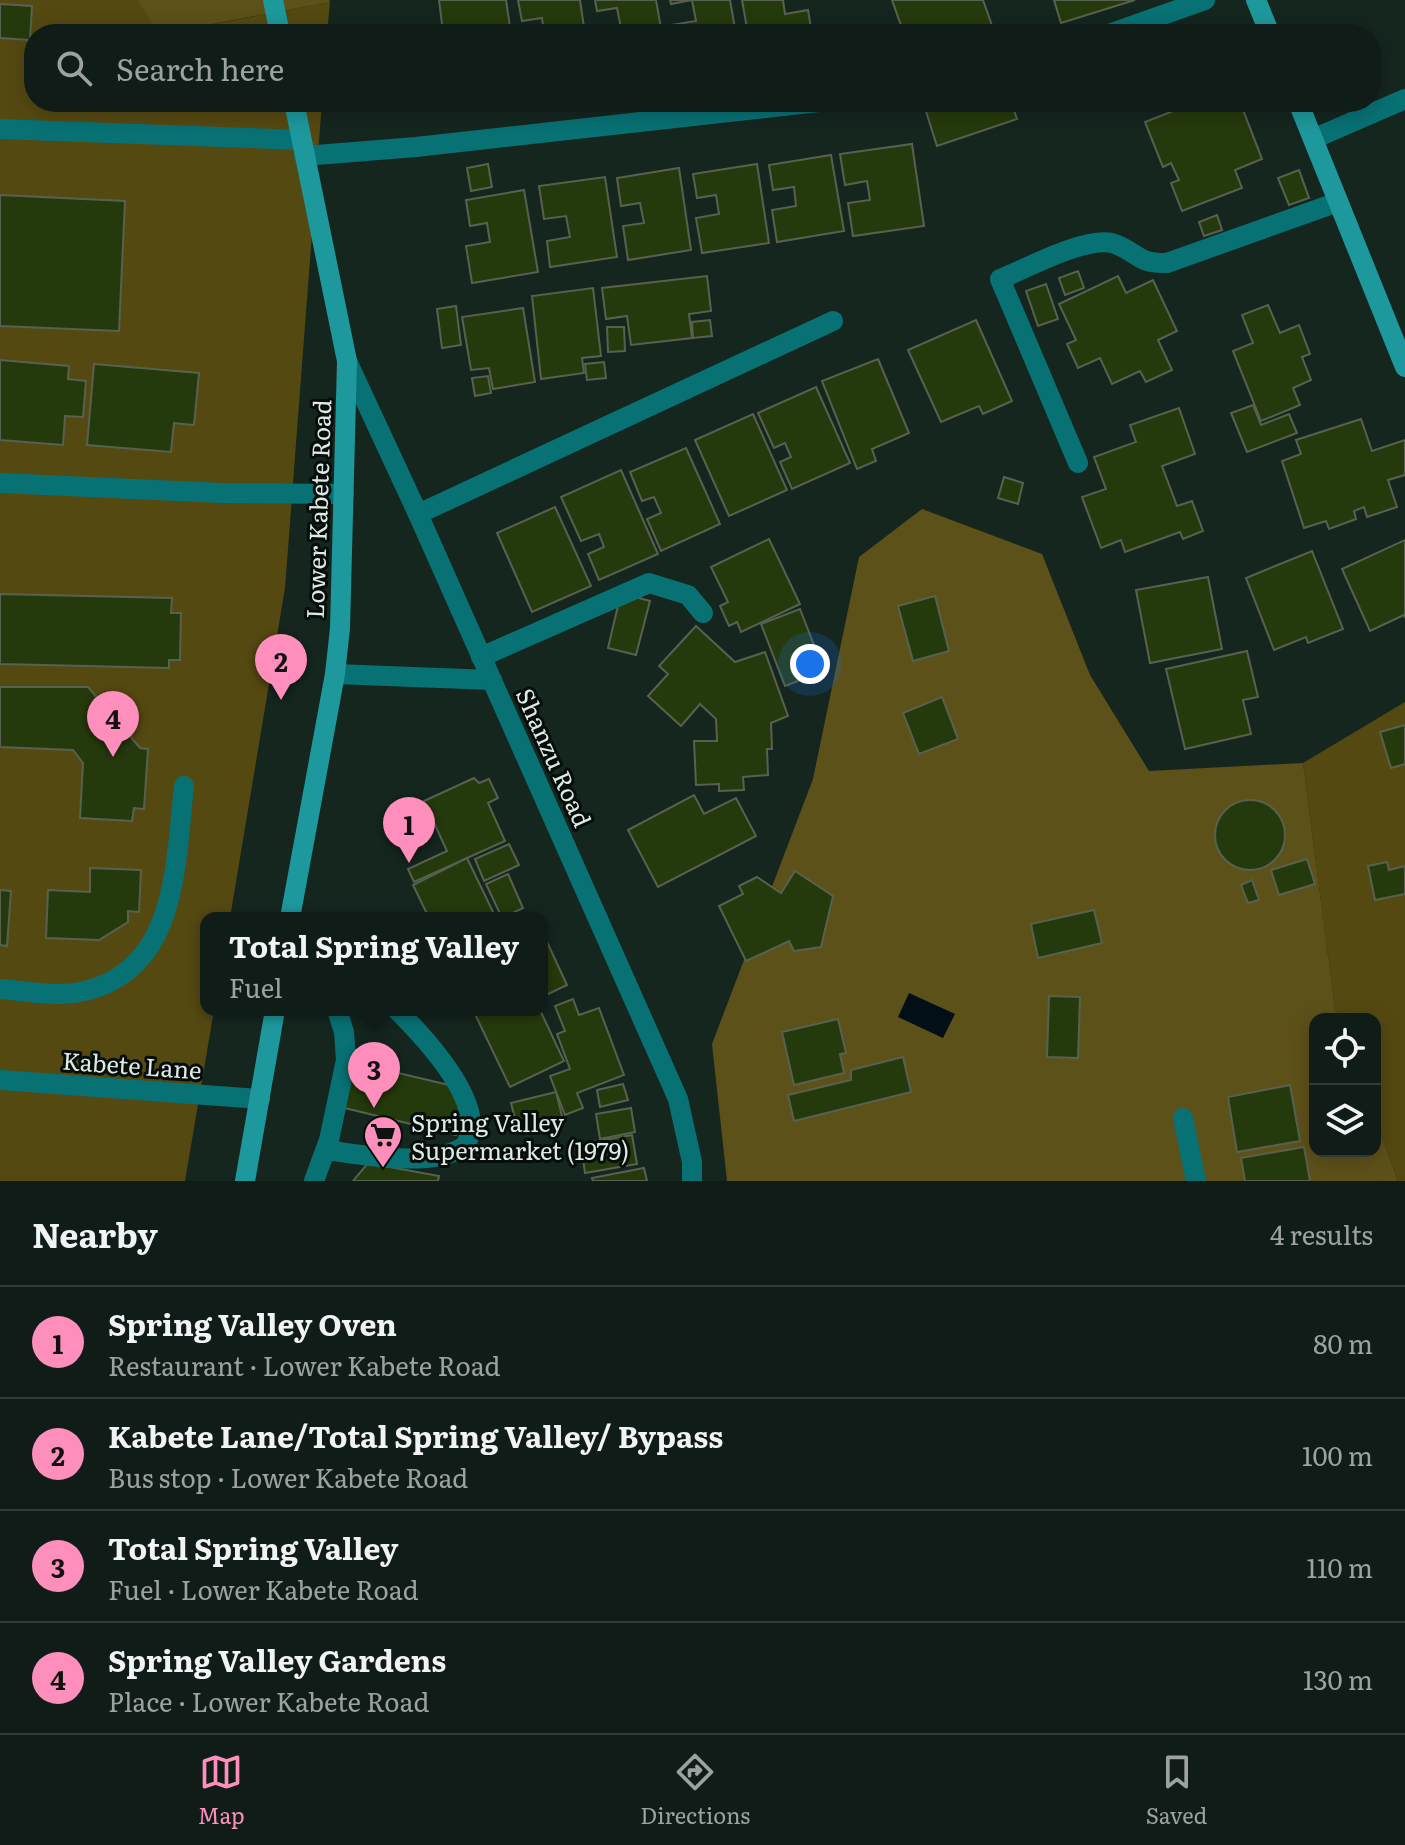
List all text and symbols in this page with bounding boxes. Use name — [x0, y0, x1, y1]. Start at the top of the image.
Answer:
search box — [24, 24, 1381, 112]
icon: search — [52, 46, 96, 90]
text: Search here — [116, 46, 284, 90]
street label: Lower Kabete Road — [296, 398, 338, 619]
pin: 2 — [255, 634, 307, 700]
your location — [790, 644, 830, 684]
street label: Shanzu Road — [509, 682, 601, 832]
pin: 4 — [87, 691, 139, 757]
pin: 1 — [383, 797, 435, 863]
popup — [200, 912, 548, 1016]
text: Total Spring Valley — [229, 923, 519, 967]
text: Fuel — [229, 967, 283, 1006]
map controls — [1309, 1013, 1381, 1157]
button: locate — [1309, 1013, 1381, 1085]
street label: Kabete Lane — [61, 1042, 203, 1086]
pin: 3 — [348, 1042, 400, 1108]
button: layers — [1309, 1085, 1381, 1157]
place label: Spring Valley Supermarket (1979) — [411, 1104, 629, 1167]
supermarket icon: Spring Valley Supermarket (1979) — [362, 1114, 404, 1169]
text: Nearby — [32, 1208, 158, 1258]
text: 4 results — [1270, 1214, 1373, 1253]
text: Spring Valley Oven — [108, 1301, 397, 1345]
text: 1 — [53, 1323, 63, 1362]
text: 80 m — [1313, 1323, 1373, 1362]
text: Restaurant · Lower Kabete Road — [108, 1345, 501, 1384]
text: Kabete Lane/Total Spring Valley/ Bypass — [108, 1413, 723, 1457]
text: 2 — [51, 1435, 65, 1474]
text: 100 m — [1302, 1435, 1373, 1474]
text: Bus stop · Lower Kabete Road — [108, 1457, 468, 1496]
text: Total Spring Valley — [108, 1525, 398, 1569]
text: 3 — [51, 1547, 65, 1586]
text: 110 m — [1306, 1547, 1373, 1586]
text: Fuel · Lower Kabete Road — [108, 1569, 419, 1608]
text: Spring Valley Gardens — [108, 1637, 446, 1681]
text: 4 — [50, 1659, 66, 1698]
text: 130 m — [1303, 1659, 1373, 1698]
text: Place · Lower Kabete Road — [108, 1681, 429, 1720]
tab: Map — [198, 1750, 245, 1831]
tab: Directions — [640, 1750, 750, 1831]
tab: Saved — [1146, 1750, 1207, 1831]

